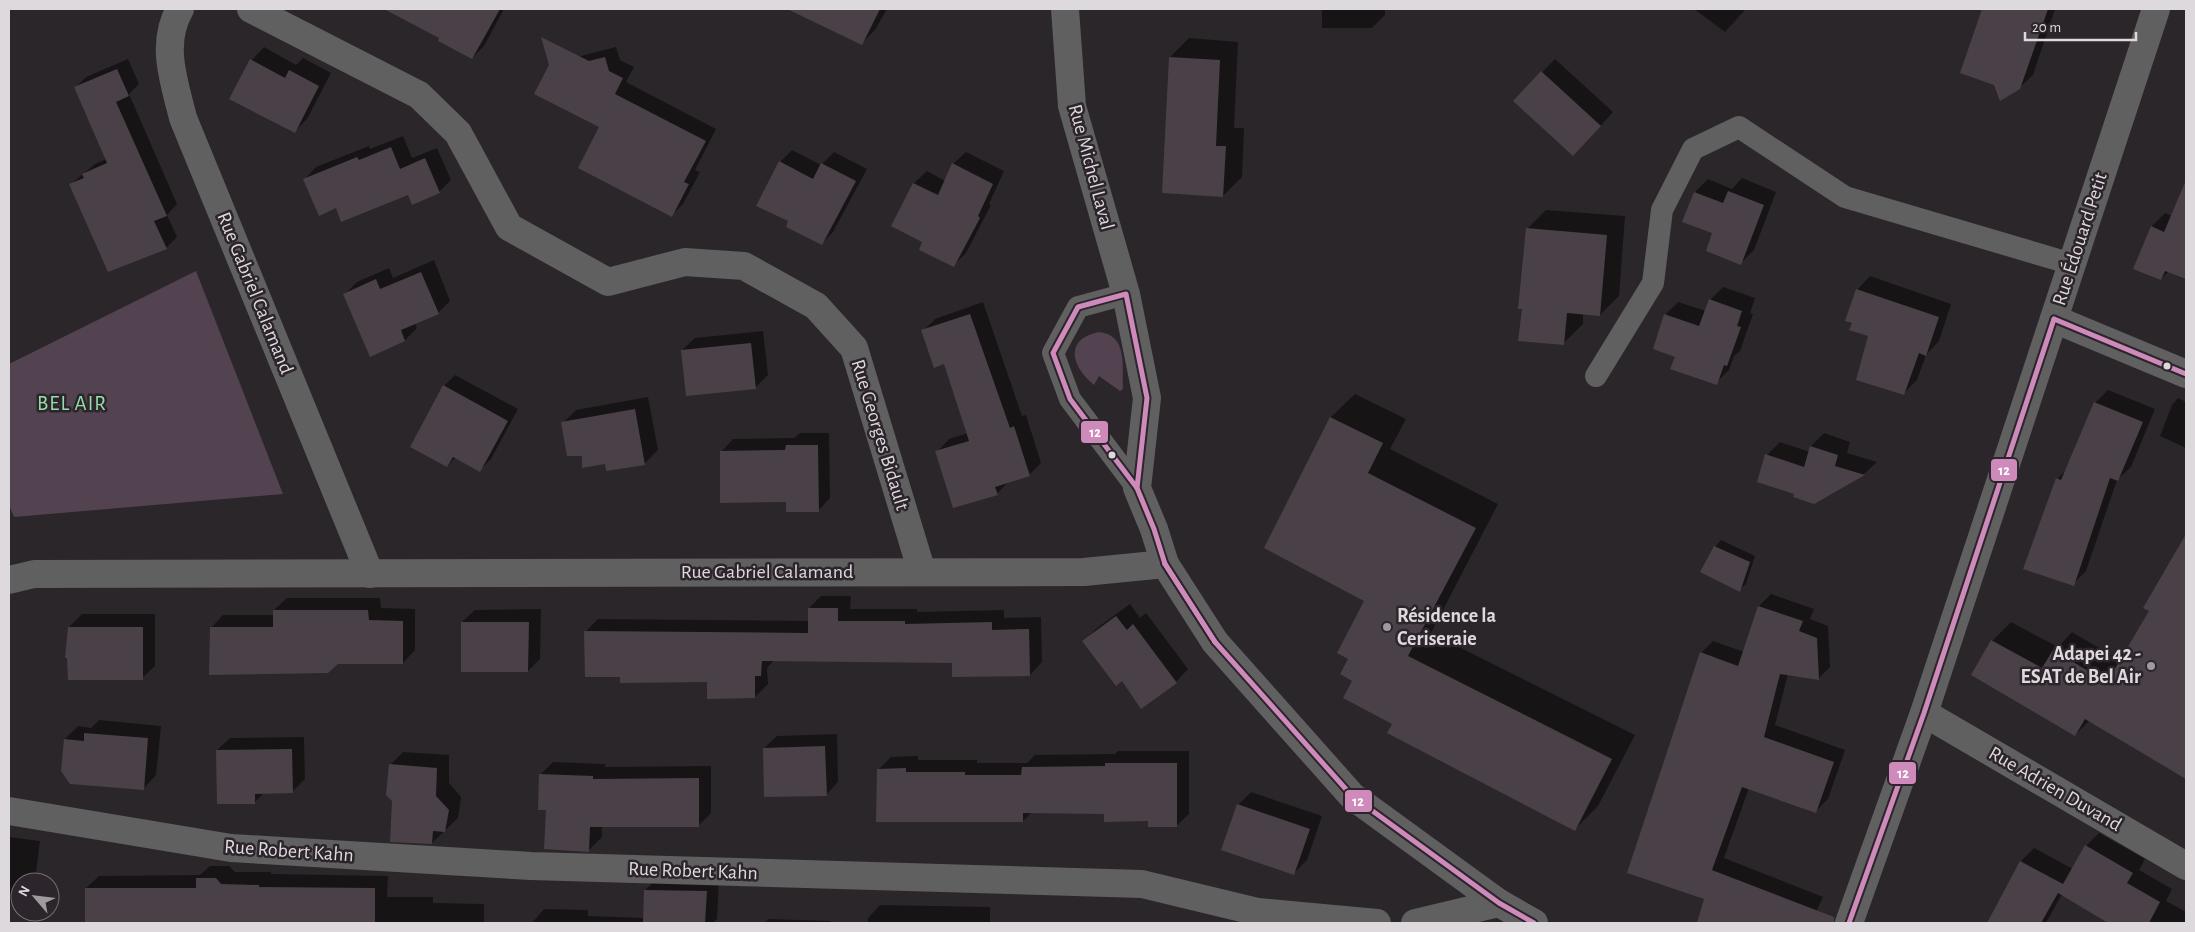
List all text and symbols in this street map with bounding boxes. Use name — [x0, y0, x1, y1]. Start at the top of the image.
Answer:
scale bar — [2025, 10, 2136, 42]
text: 20 m — [2032, 20, 2061, 35]
street label: Rue Michel Laval — [1065, 102, 1117, 232]
street label: Rue Édouard Petit — [2048, 169, 2111, 308]
street label: Rue Gabriel Calamand — [213, 209, 297, 377]
street label: Rue Georges Bidault — [848, 357, 913, 513]
unlabelled marker — [2162, 361, 2172, 371]
district label: BEL AIR — [37, 393, 107, 414]
line badge: 12 — [1080, 420, 1109, 444]
text: 12 — [1089, 426, 1101, 440]
unlabelled marker — [1107, 450, 1117, 460]
line badge: 12 — [1990, 458, 2018, 482]
text: 12 — [1998, 464, 2010, 478]
street label: Rue Gabriel Calamand — [681, 562, 853, 582]
place label: Résidence la Ceriseraie — [1397, 606, 1496, 649]
marker: Résidence la Ceriseraie — [1381, 621, 1393, 633]
place label: Adapei 42 - ESAT de Bel Air — [2021, 644, 2141, 687]
marker: Adapei 42 - ESAT de Bel Air — [2145, 660, 2157, 672]
street label: Rue Adrien Duvand — [1985, 743, 2125, 835]
line badge: 12 — [1888, 761, 1917, 785]
text: 12 — [1897, 767, 1909, 781]
line badge: 12 — [1344, 789, 1373, 813]
text: 12 — [1352, 795, 1364, 809]
street label: Rue Robert Kahn — [224, 836, 354, 866]
street label: Rue Robert Kahn — [628, 859, 758, 883]
north arrow — [10, 872, 60, 922]
text: N — [16, 884, 33, 899]

